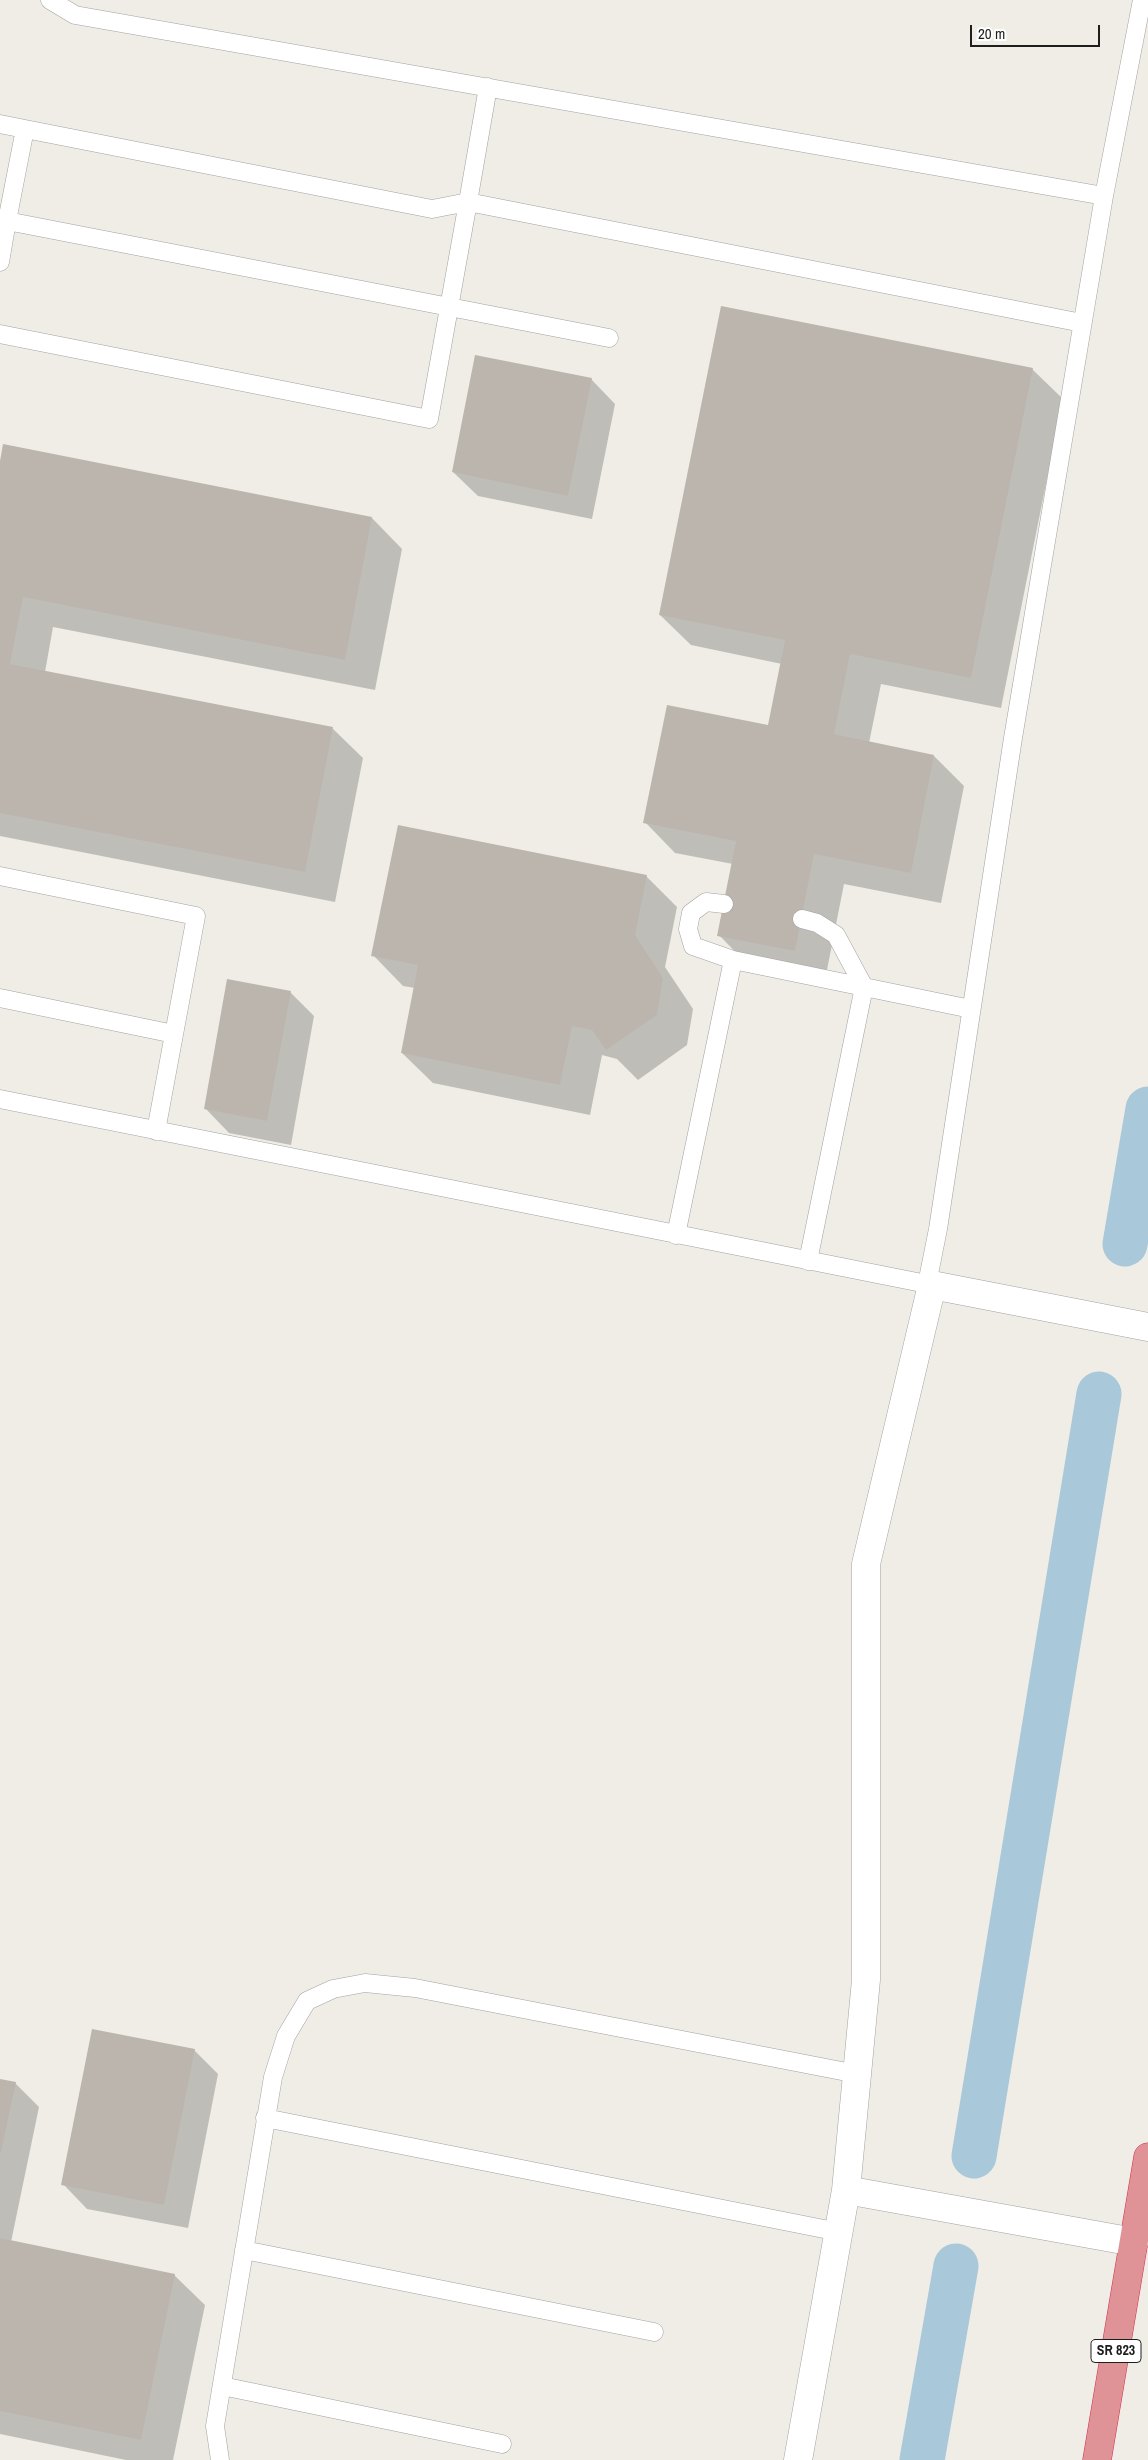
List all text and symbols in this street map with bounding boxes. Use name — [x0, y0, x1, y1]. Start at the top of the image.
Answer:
scale bar — [973, 15, 1103, 47]
text: 20 m — [978, 23, 1005, 44]
road number: SR 823 — [1091, 2340, 1141, 2362]

